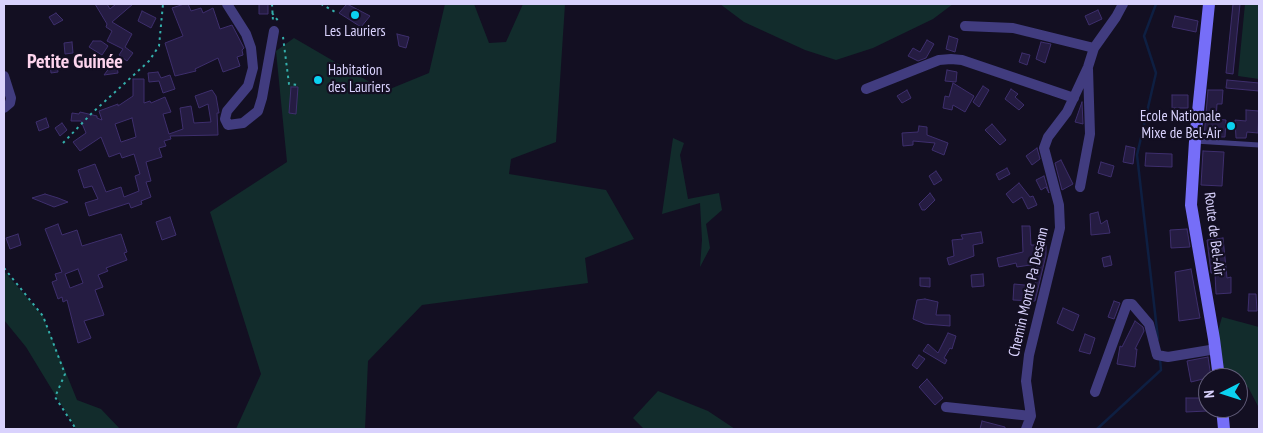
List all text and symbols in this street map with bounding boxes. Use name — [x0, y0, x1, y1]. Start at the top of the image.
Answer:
marker: Les Lauriers — [349, 9, 361, 21]
place label: Les Lauriers — [324, 23, 386, 41]
district label: Petite Guinée — [27, 50, 123, 74]
place label: Habitation des Lauriers — [328, 62, 390, 97]
marker: Habitation des Lauriers — [312, 74, 324, 86]
place label: Ecole Nationale Mixe de Bel-Air — [1140, 108, 1221, 143]
marker: Ecole Nationale Mixe de Bel-Air — [1225, 120, 1237, 132]
street label: Route de Bel-Air — [1200, 191, 1228, 277]
street label: Chemin Monte Pa Desann — [1005, 226, 1053, 358]
north arrow — [1198, 368, 1248, 418]
text: N — [1200, 390, 1218, 399]

